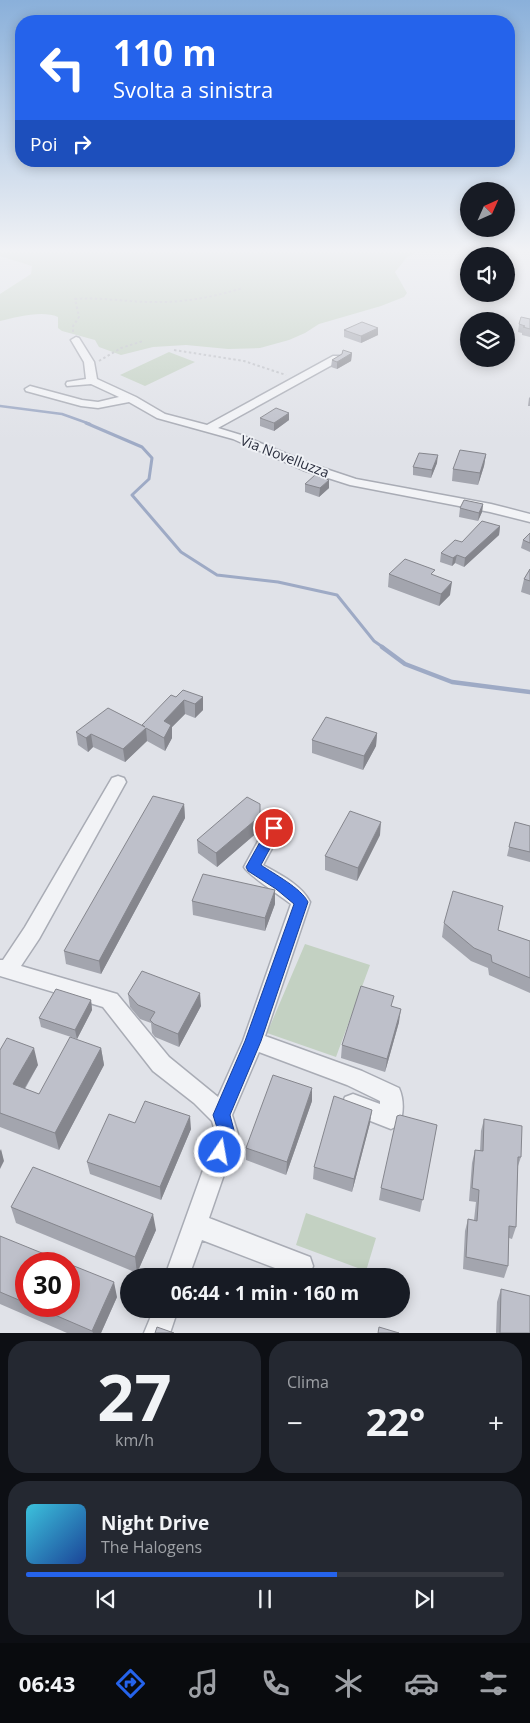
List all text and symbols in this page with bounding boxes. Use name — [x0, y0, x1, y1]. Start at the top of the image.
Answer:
text: 110 m — [113, 29, 217, 76]
icon: left — [30, 35, 95, 100]
text: Svolta a sinistra — [113, 74, 273, 104]
icon: right — [68, 130, 96, 158]
text: Poi — [30, 131, 58, 157]
north arrow — [460, 182, 515, 238]
map controls — [460, 182, 515, 367]
button: sound — [460, 247, 515, 302]
button: layers — [460, 312, 515, 367]
street label: Via Novelluzza — [238, 430, 332, 482]
pin — [253, 807, 295, 849]
icon: arrive — [260, 814, 288, 842]
position arrow — [193, 1125, 245, 1177]
speed limit sign: 30 — [15, 1252, 80, 1317]
text: 06:44 · 1 min · 160 m — [171, 1280, 359, 1306]
text: 27 — [97, 1352, 172, 1440]
text: Clima — [287, 1371, 329, 1393]
text: 22° — [366, 1395, 425, 1447]
text: − — [287, 1403, 303, 1441]
text: + — [488, 1403, 504, 1441]
text: km/h — [115, 1429, 154, 1451]
text: Night Drive — [101, 1510, 209, 1536]
text: The Halogens — [101, 1536, 202, 1558]
icon: previous — [92, 1585, 120, 1613]
icon: pause — [251, 1585, 279, 1613]
icon: next — [410, 1585, 438, 1613]
icon: directions — [113, 1666, 148, 1701]
icon: music — [186, 1666, 221, 1701]
icon: phone — [258, 1666, 293, 1701]
icon: climate — [331, 1666, 366, 1701]
icon: car — [404, 1666, 439, 1701]
icon: filters — [476, 1666, 511, 1701]
text: 06:43 — [19, 1668, 75, 1698]

